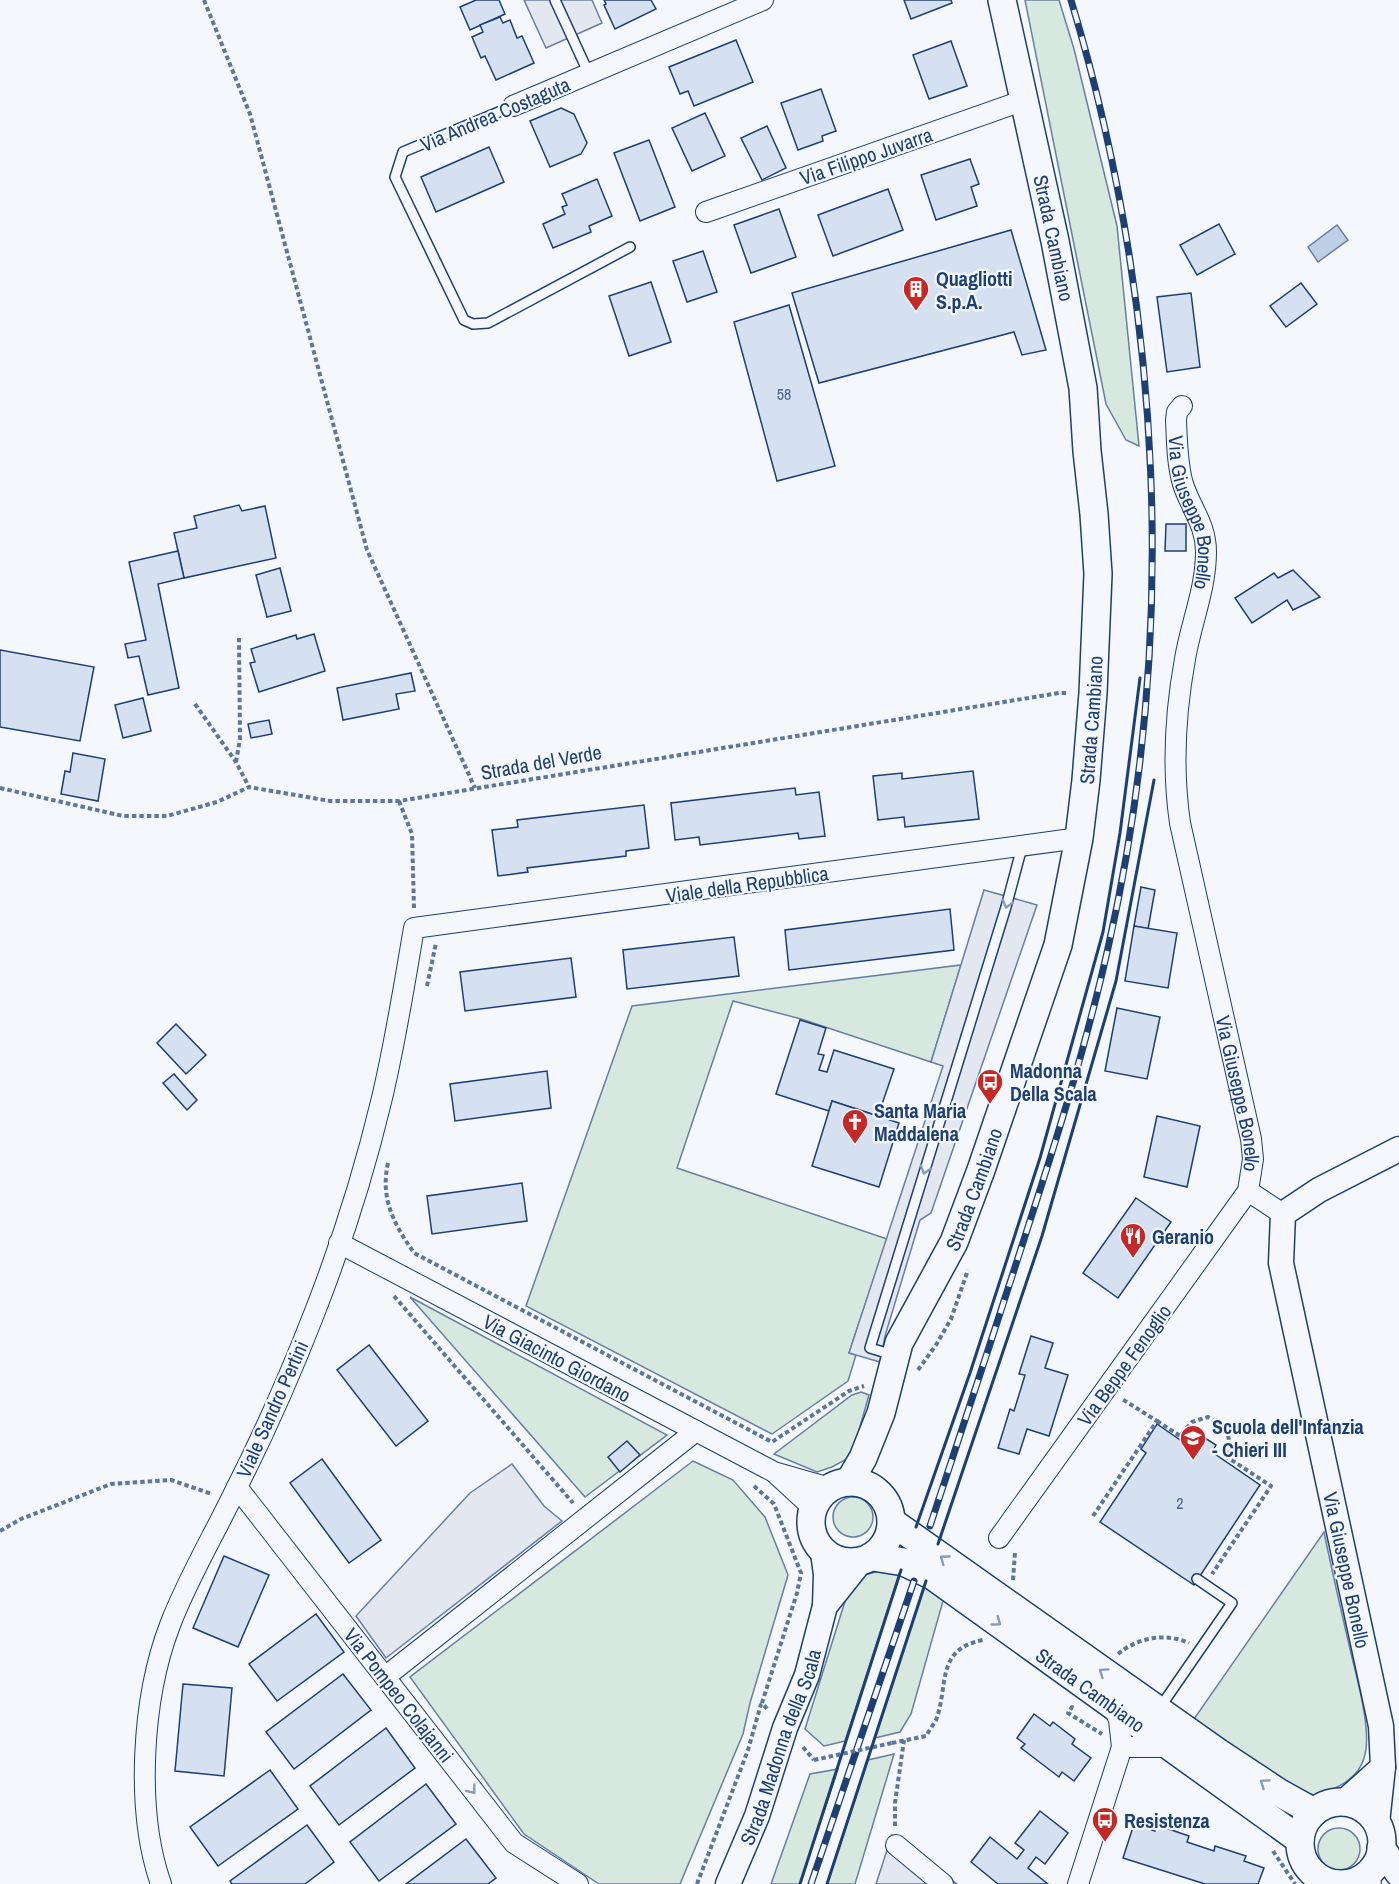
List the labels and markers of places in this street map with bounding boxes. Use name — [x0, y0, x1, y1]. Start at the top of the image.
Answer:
place label: Quagliotti S.p.A. — [936, 265, 1013, 315]
building icon: Quagliotti S.p.A. — [901, 274, 931, 312]
place label: Madonna Della Scala — [1010, 1057, 1097, 1107]
bus stop icon: Madonna Della Scala — [975, 1067, 1005, 1105]
place label: Santa Maria Maddalena — [874, 1097, 966, 1147]
church icon: Santa Maria Maddalena — [840, 1107, 870, 1145]
restaurant icon: Geranio — [1118, 1221, 1148, 1259]
place label: Geranio — [1152, 1223, 1214, 1250]
place label: Scuola dell'Infanzia - Chieri III — [1212, 1413, 1364, 1463]
school or university icon: Scuola dell'Infanzia - Chieri III — [1178, 1423, 1208, 1461]
bus stop icon: Resistenza — [1090, 1805, 1120, 1843]
place label: Resistenza — [1124, 1807, 1210, 1834]

